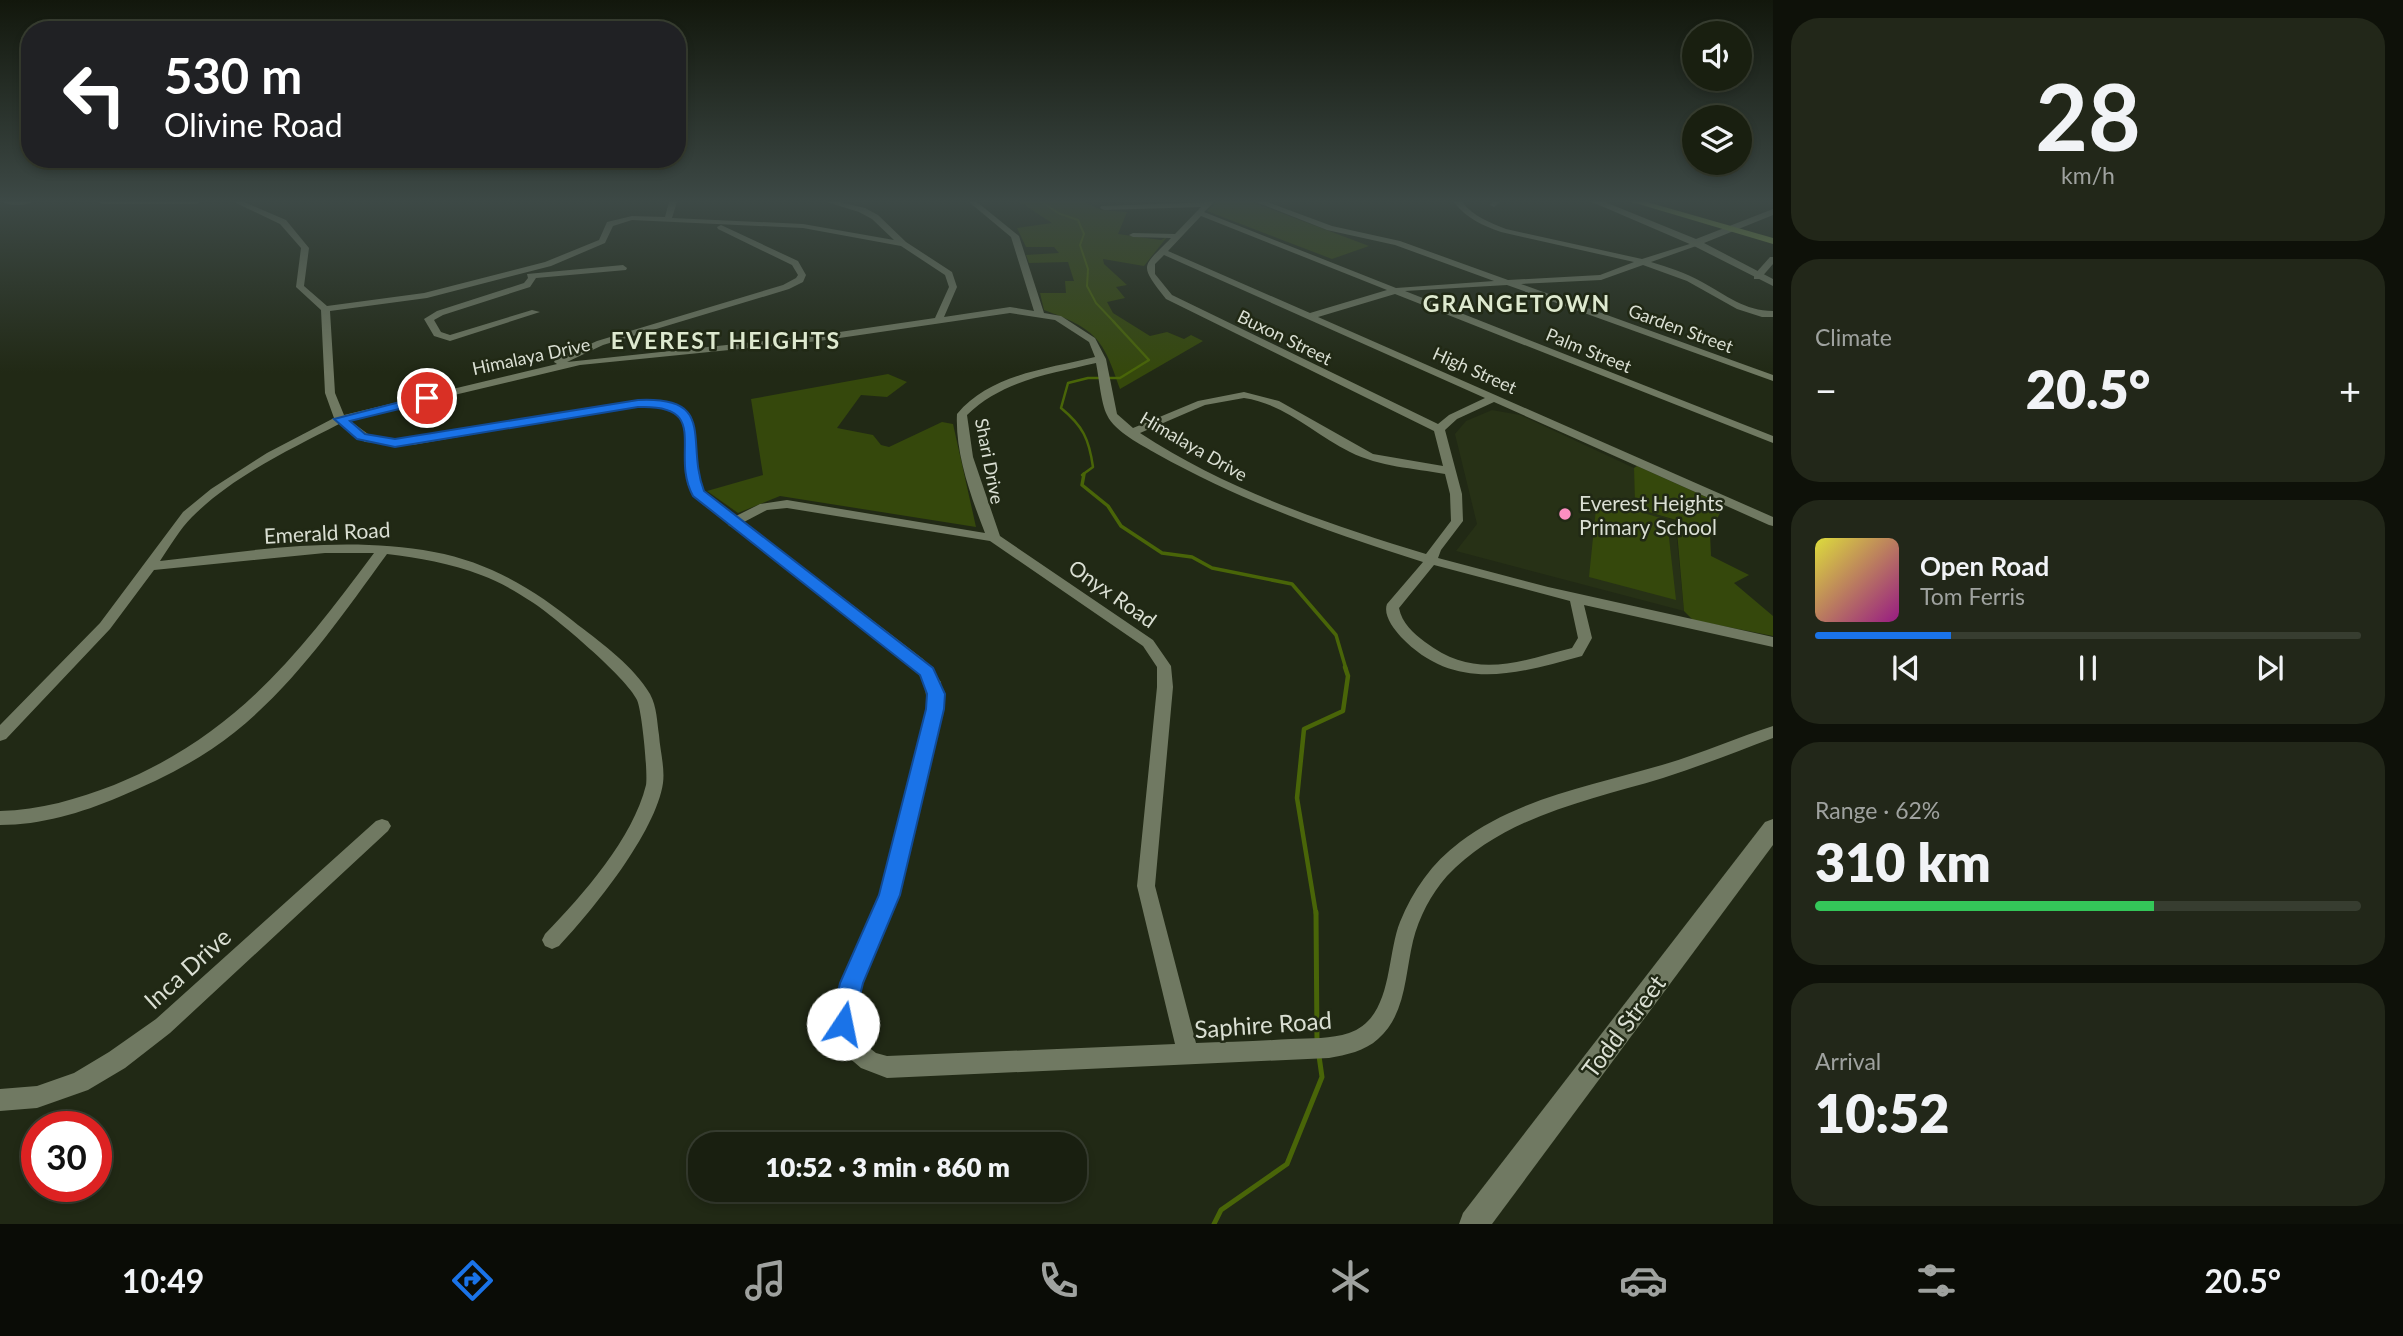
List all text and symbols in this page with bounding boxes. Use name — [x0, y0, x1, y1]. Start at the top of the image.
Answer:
map controls — [1682, 21, 1752, 175]
button: sound — [1682, 21, 1752, 91]
text: 530 m — [164, 46, 302, 104]
icon: left — [49, 49, 140, 140]
text: 28 — [2035, 61, 2141, 170]
text: Olivine Road — [164, 105, 343, 144]
button: layers — [1682, 105, 1752, 175]
text: km/h — [2061, 161, 2115, 189]
district label: GRANGETOWN — [1423, 289, 1611, 317]
street label: Garden Street — [1626, 299, 1737, 357]
street label: Buxon Street — [1234, 305, 1336, 370]
street label: Palm Street — [1543, 323, 1636, 377]
text: Climate — [1815, 323, 1892, 351]
district label: EVEREST HEIGHTS — [611, 326, 841, 354]
street label: Himalaya Drive — [470, 333, 592, 379]
street label: High Street — [1430, 342, 1521, 398]
text: 20.5° — [2026, 358, 2150, 420]
text: − — [1815, 367, 1837, 413]
text: + — [2339, 367, 2361, 413]
pin — [397, 368, 457, 428]
icon: arrive — [408, 379, 446, 417]
street label: Himalaya Drive — [1136, 406, 1252, 486]
street label: Shari Drive — [971, 416, 1009, 506]
place label: Everest Heights Primary School — [1579, 490, 1724, 539]
marker: Everest Heights Primary School — [1557, 506, 1573, 522]
street label: Emerald Road — [263, 516, 391, 548]
text: Open Road — [1920, 550, 2049, 582]
street label: Onyx Road — [1064, 554, 1162, 632]
text: Tom Ferris — [1920, 582, 2025, 610]
icon: previous — [1887, 649, 1925, 687]
icon: pause — [2069, 649, 2107, 687]
icon: next — [2251, 649, 2289, 687]
text: Range · 62% — [1815, 796, 1940, 824]
text: 310 km — [1815, 831, 1991, 893]
street label: Inca Drive — [138, 922, 236, 1014]
street label: Todd Street — [1575, 969, 1671, 1083]
position arrow — [806, 987, 880, 1061]
street label: Saphire Road — [1193, 1005, 1333, 1043]
text: Arrival — [1815, 1047, 1881, 1075]
text: 10:52 — [1815, 1082, 1949, 1144]
speed limit sign: 30 — [21, 1111, 112, 1202]
text: 10:52 · 3 min · 860 m — [765, 1151, 1010, 1183]
icon: directions — [448, 1256, 497, 1305]
icon: music — [741, 1256, 790, 1305]
icon: phone — [1034, 1256, 1083, 1305]
icon: climate — [1326, 1256, 1375, 1305]
icon: car — [1619, 1256, 1668, 1305]
icon: filters — [1912, 1256, 1961, 1305]
text: 10:49 — [122, 1261, 204, 1300]
text: 20.5° — [2204, 1261, 2281, 1300]

